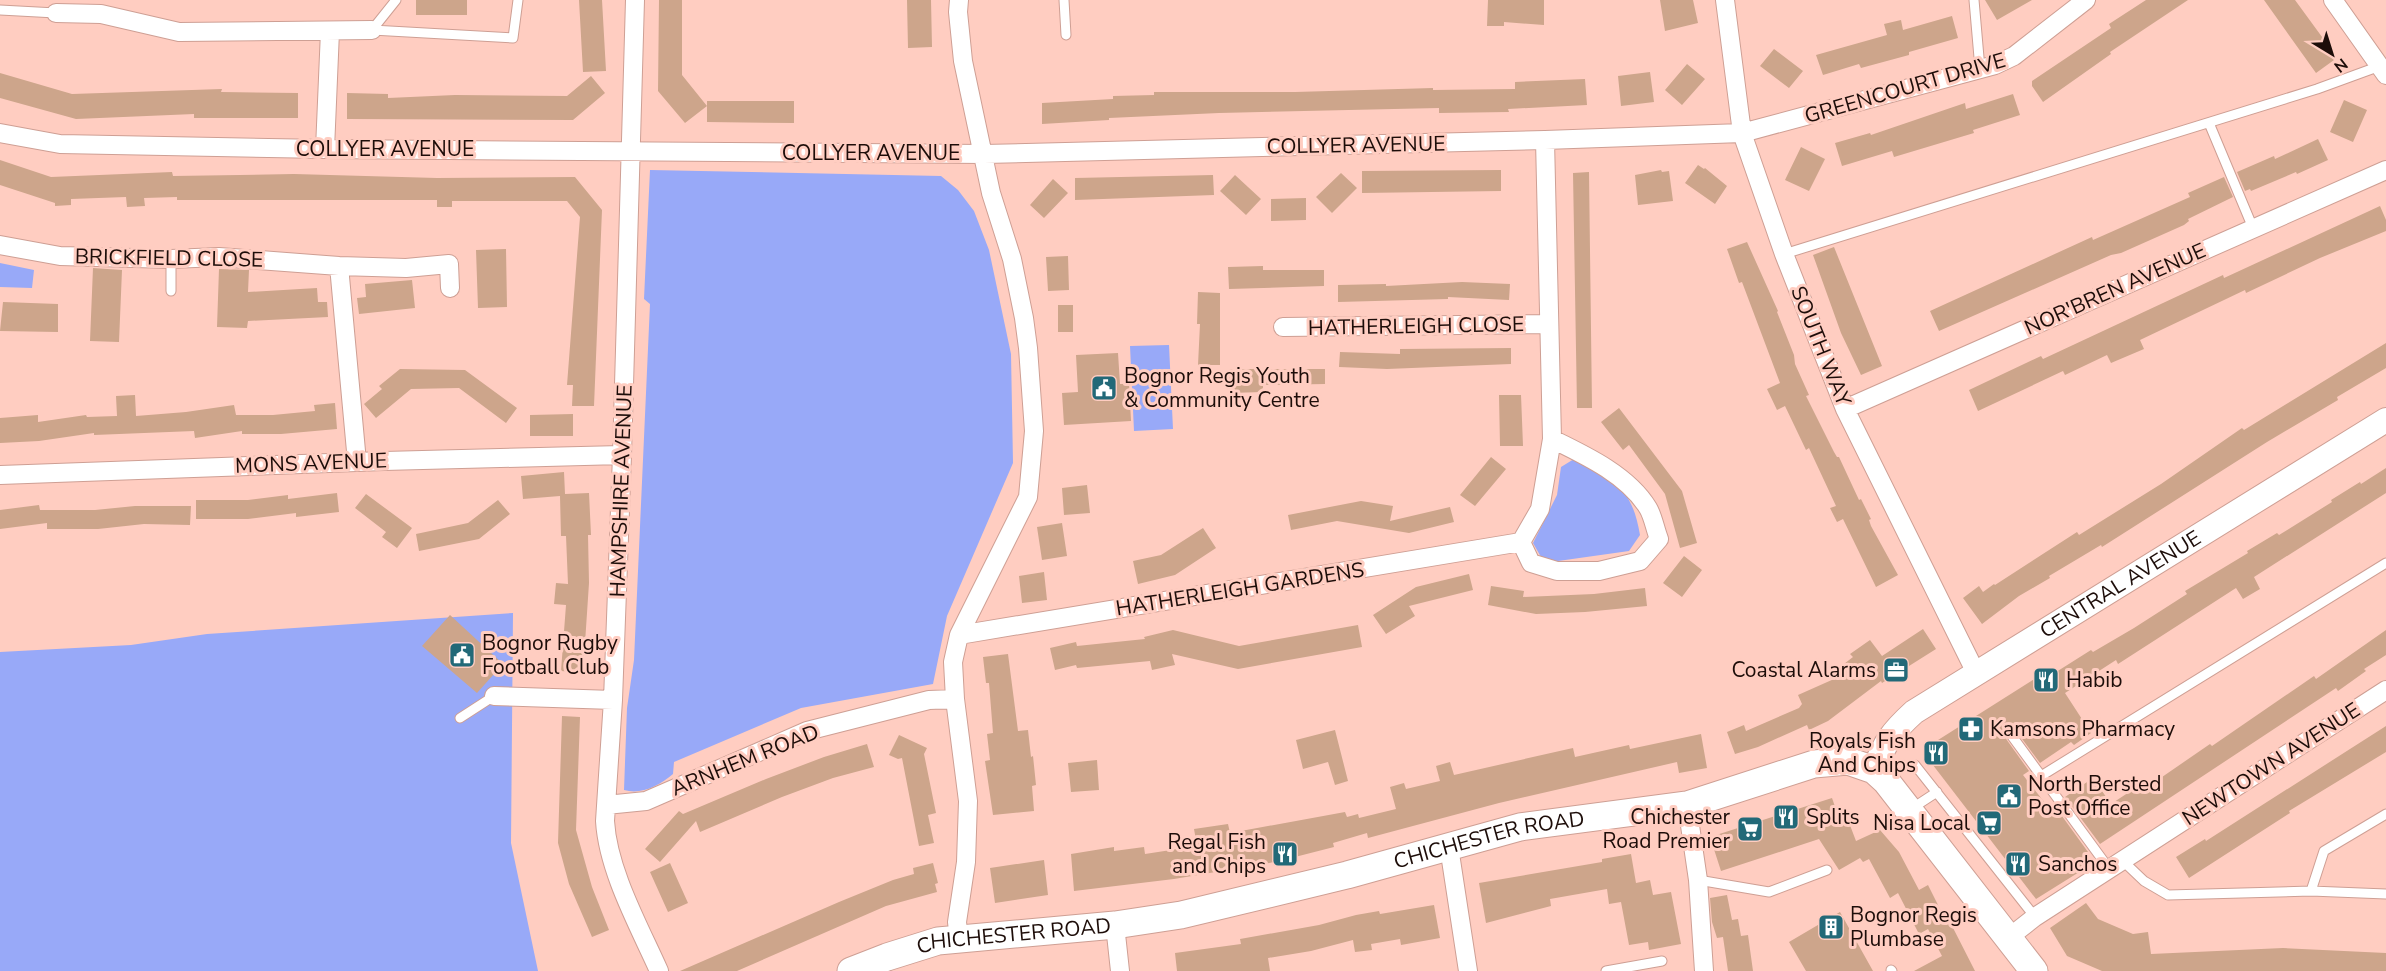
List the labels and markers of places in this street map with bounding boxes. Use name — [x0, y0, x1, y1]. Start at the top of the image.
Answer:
place label: Bognor Regis Youth & Community Centre — [1124, 362, 1320, 414]
public building icon: Bognor Regis Youth & Community Centre — [1089, 373, 1119, 403]
place label: Bognor Rugby Football Club — [482, 629, 618, 681]
public building icon: Bognor Rugby Football Club — [447, 640, 477, 670]
office icon: Coastal Alarms — [1881, 655, 1911, 685]
place label: Coastal Alarms — [1731, 656, 1876, 684]
restaurant icon: Habib — [2031, 665, 2061, 695]
place label: Habib — [2066, 666, 2122, 694]
pharmacy icon: Kamsons Pharmacy — [1956, 714, 1986, 744]
place label: Kamsons Pharmacy — [1990, 715, 2175, 743]
place label: Royals Fish And Chips — [1809, 727, 1916, 779]
restaurant icon: Royals Fish And Chips — [1921, 738, 1951, 768]
place label: North Bersted Post Office — [2028, 770, 2161, 822]
public building icon: North Bersted Post Office — [1994, 781, 2024, 811]
restaurant icon: Splits — [1771, 802, 1801, 832]
place label: Chichester Road Premier — [1603, 803, 1730, 855]
place label: Splits — [1806, 803, 1860, 831]
supermarket icon: Nisa Local — [1974, 808, 2004, 838]
place label: Nisa Local — [1873, 809, 1971, 837]
supermarket icon: Chichester Road Premier — [1735, 814, 1765, 844]
place label: Regal Fish and Chips — [1168, 828, 1266, 880]
restaurant icon: Regal Fish and Chips — [1270, 839, 1300, 869]
restaurant icon: Sanchos — [2003, 849, 2033, 879]
place label: Sanchos — [2038, 850, 2117, 878]
place label: Bognor Regis Plumbase — [1850, 901, 1977, 953]
building icon: Bognor Regis Plumbase — [1816, 912, 1846, 942]

